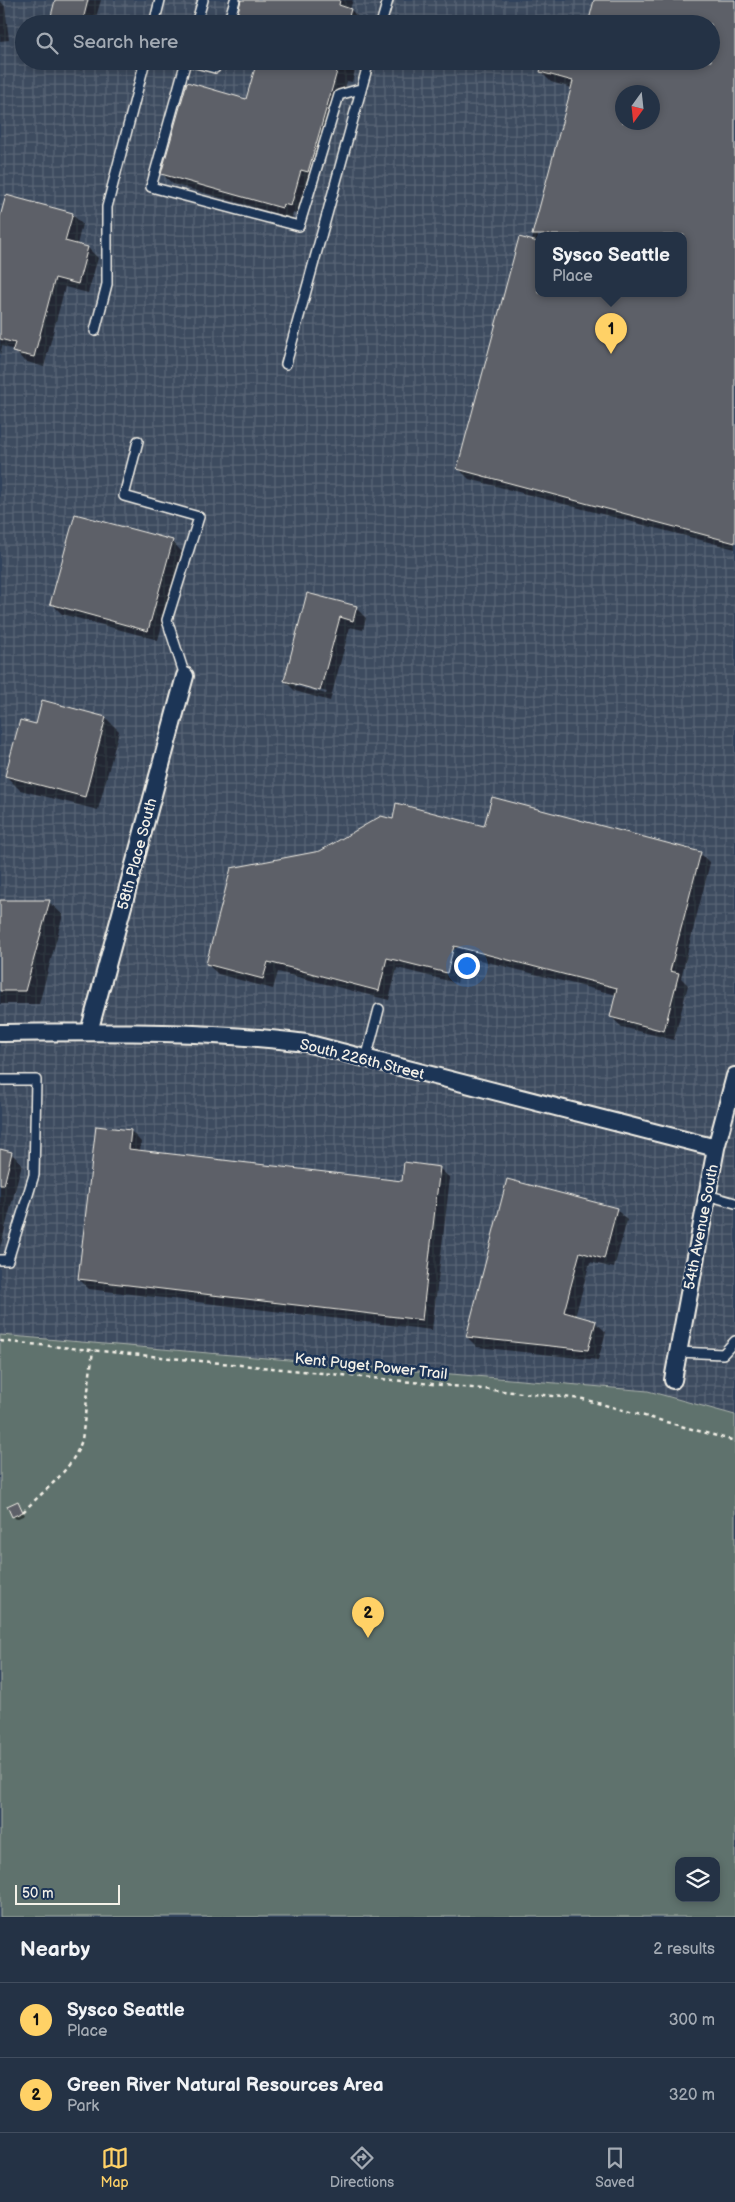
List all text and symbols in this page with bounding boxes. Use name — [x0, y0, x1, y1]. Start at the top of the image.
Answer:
search box — [15, 15, 720, 70]
icon: search — [33, 29, 61, 57]
text: Search here — [73, 31, 178, 54]
north arrow — [615, 85, 660, 130]
popup — [535, 232, 687, 297]
text: Sysco Seattle — [552, 244, 670, 267]
text: Place — [552, 267, 593, 286]
pin: 1 — [595, 313, 627, 354]
street label: 58th Place South — [113, 796, 162, 912]
your location — [454, 953, 480, 979]
street label: South 226th Street — [298, 1035, 426, 1084]
street label: 54th Avenue South — [680, 1163, 723, 1291]
street label: Kent Puget Power Trail — [294, 1349, 448, 1384]
pin: 2 — [352, 1597, 384, 1638]
map controls — [675, 1857, 720, 1902]
button: layers — [675, 1857, 720, 1902]
scale bar — [15, 1882, 120, 1905]
text: 50 m — [22, 1885, 54, 1902]
text: Nearby — [20, 1937, 90, 1962]
text: 2 results — [653, 1940, 715, 1959]
text: Sysco Seattle — [67, 1999, 185, 2022]
text: 1 — [33, 2011, 39, 2030]
text: 300 m — [669, 2011, 715, 2030]
text: Place — [67, 2022, 108, 2041]
text: Green River Natural Resources Area — [67, 2074, 384, 2097]
text: 2 — [31, 2086, 41, 2105]
text: 320 m — [669, 2086, 715, 2105]
text: Park — [67, 2097, 99, 2116]
tab: Map — [101, 2144, 129, 2191]
tab: Directions — [330, 2144, 394, 2191]
tab: Saved — [595, 2144, 634, 2191]

